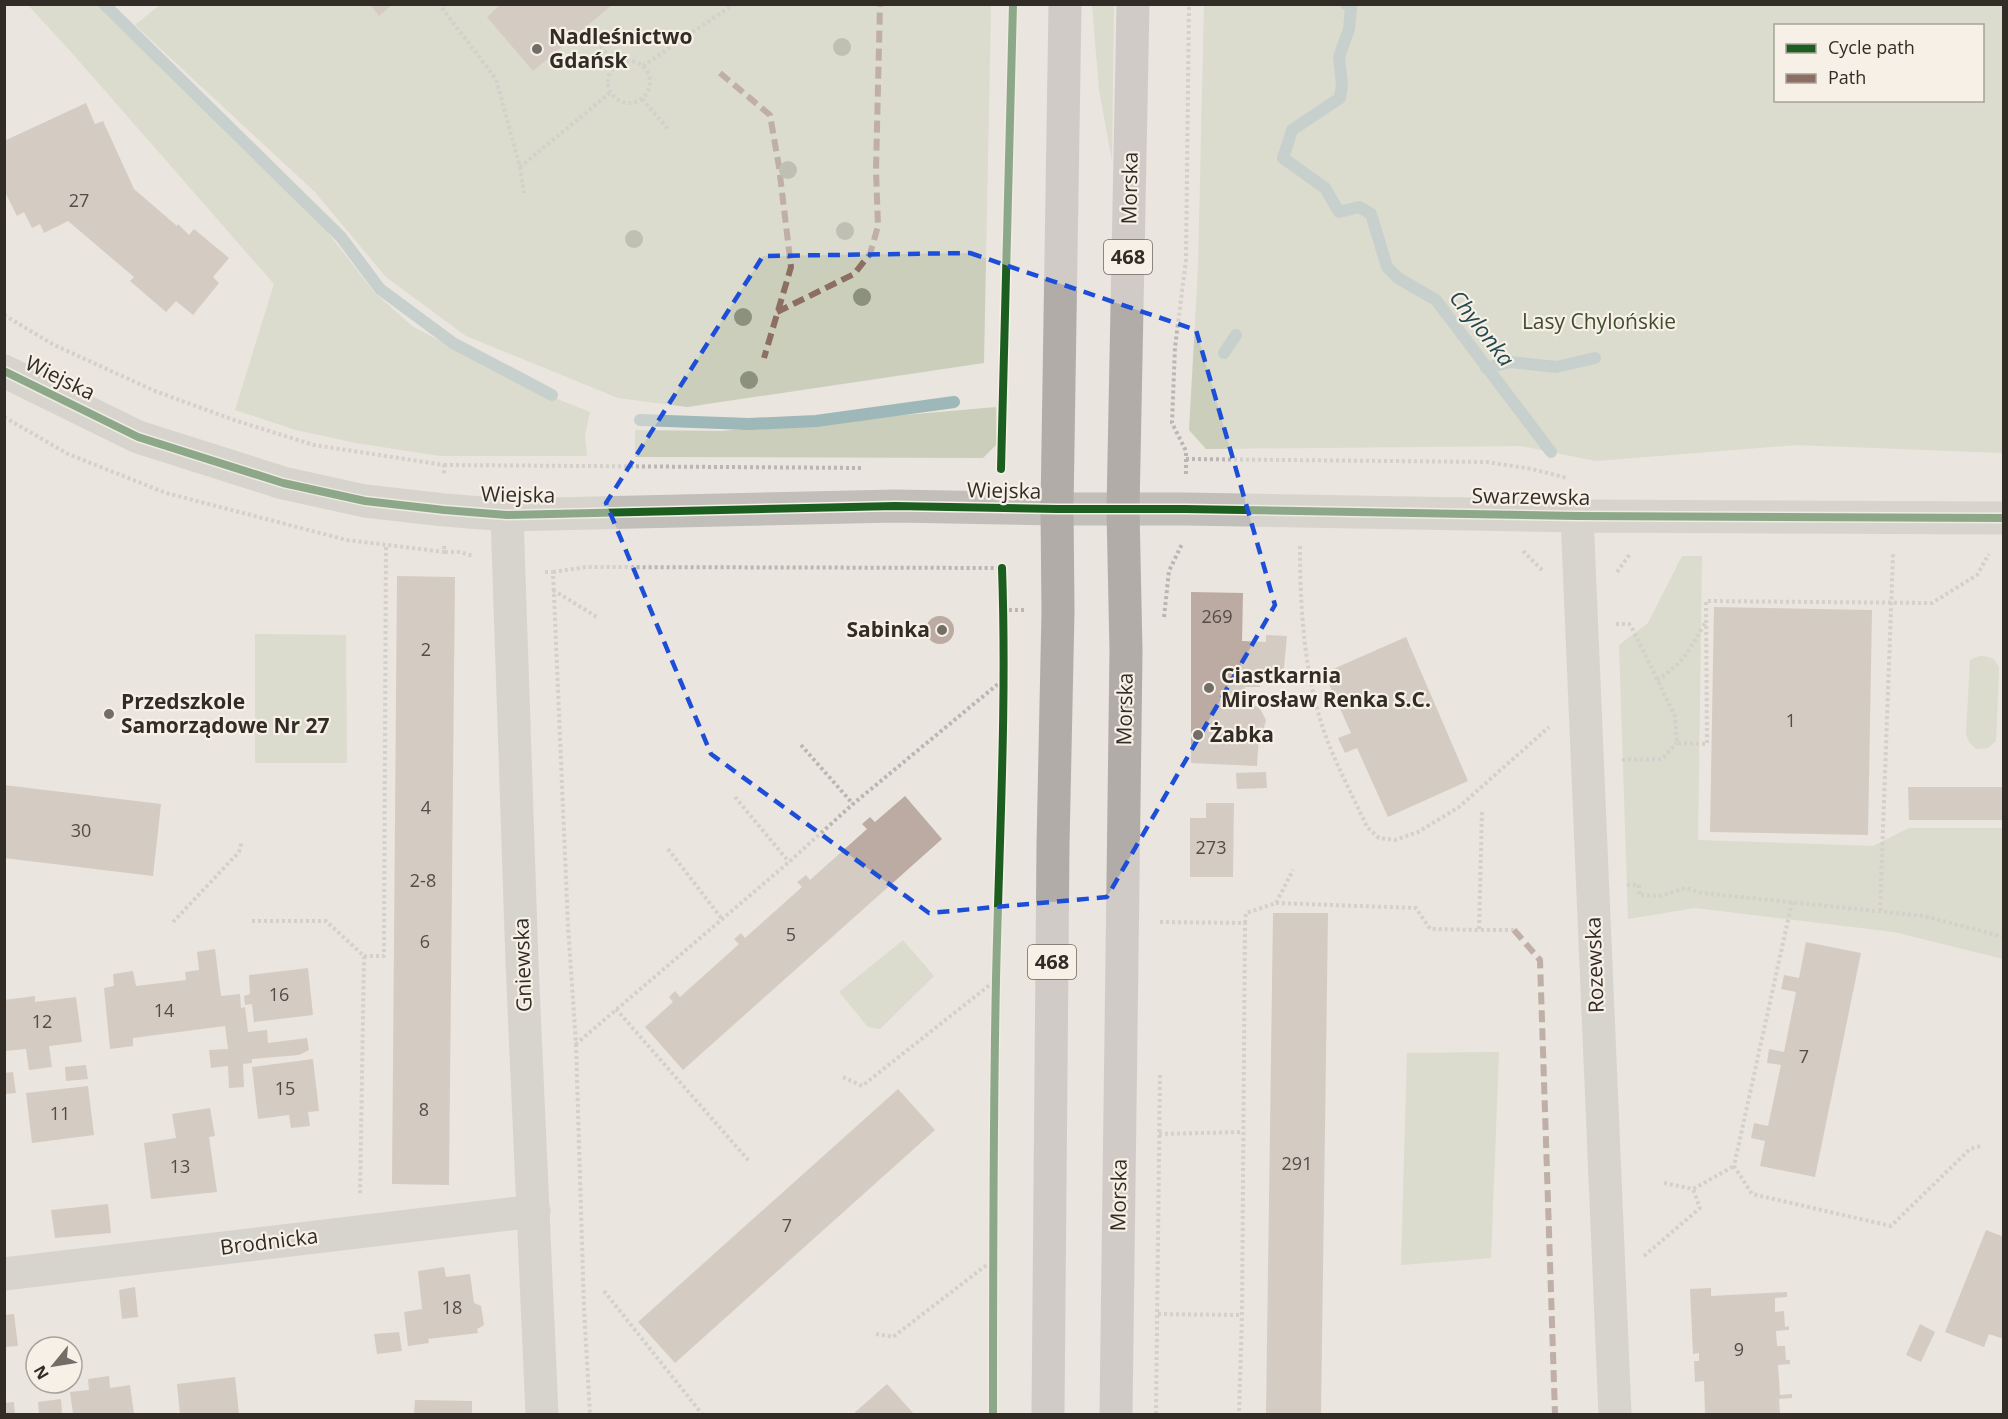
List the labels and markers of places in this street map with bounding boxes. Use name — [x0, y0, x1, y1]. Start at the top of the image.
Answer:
place label: Nadleśnictwo Gdańsk — [549, 22, 692, 74]
marker: Nadleśnictwo Gdańsk — [530, 42, 544, 56]
place label: Sabinka — [847, 615, 930, 643]
marker: Sabinka — [935, 623, 949, 637]
place label: Ciastkarnia Mirosław Renka S.C. — [1221, 661, 1431, 713]
marker: Ciastkarnia Mirosław Renka S.C. — [1202, 681, 1216, 695]
place label: Przedszkole Samorządowe Nr 27 — [121, 687, 330, 739]
marker: Przedszkole Samorządowe Nr 27 — [102, 707, 116, 721]
place label: Żabka — [1210, 720, 1274, 748]
marker: Żabka — [1191, 728, 1205, 742]

